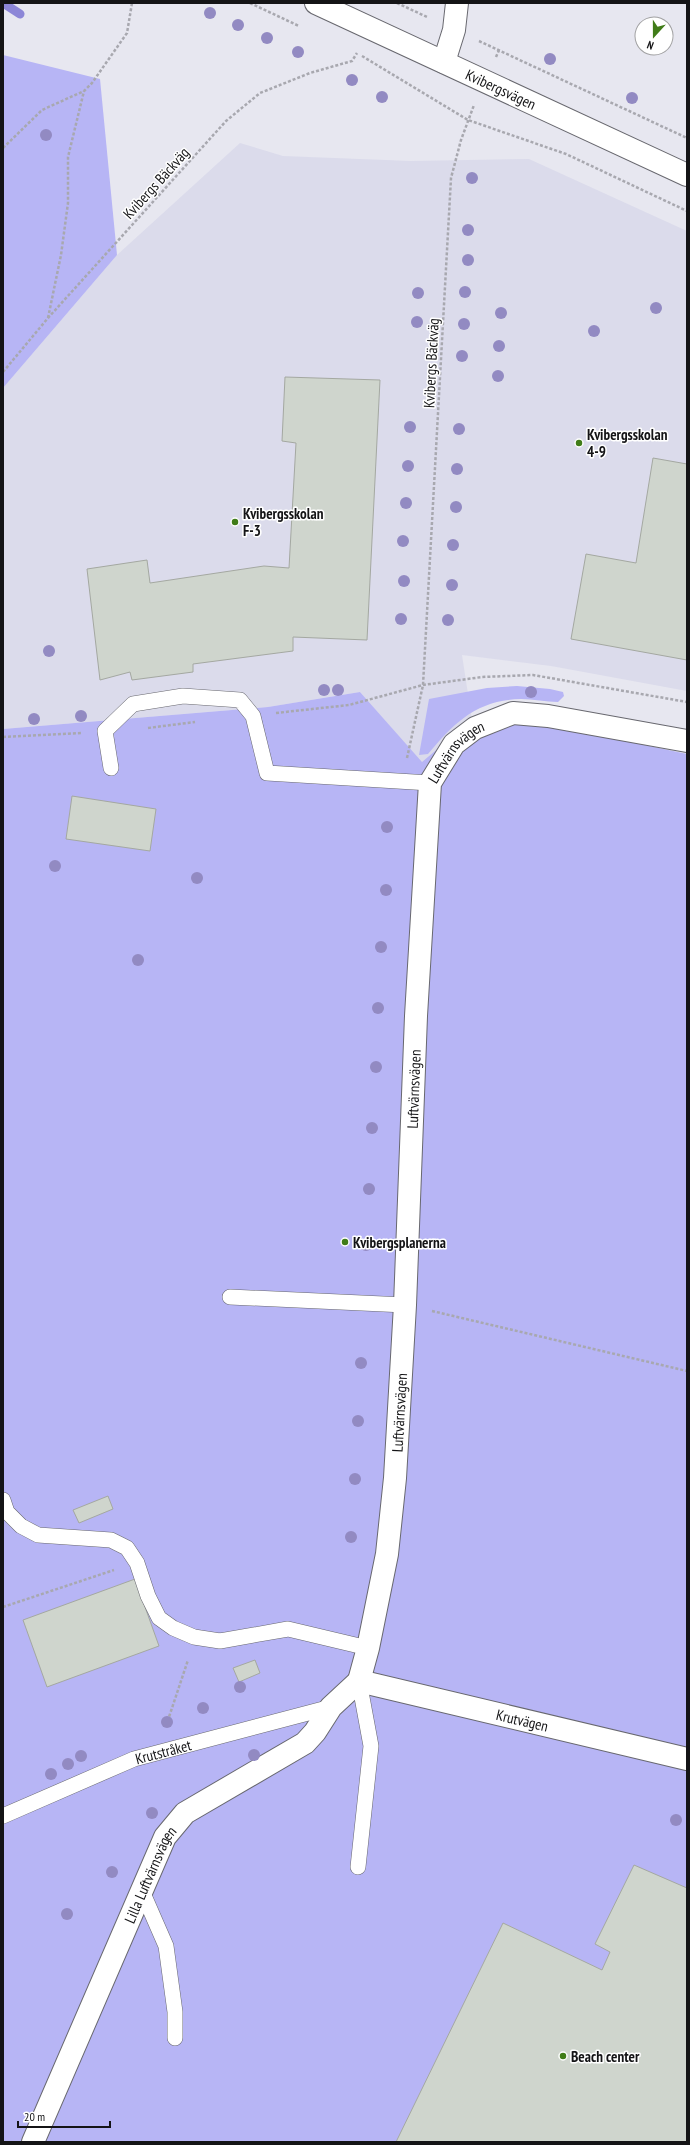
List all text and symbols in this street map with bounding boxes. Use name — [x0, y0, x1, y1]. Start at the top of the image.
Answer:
north arrow — [634, 16, 674, 56]
text: N — [645, 38, 656, 53]
street label: Kvibergsvägen — [463, 64, 539, 113]
street label: Kvibergs Bäckväg — [119, 143, 193, 223]
street label: Kvibergs Bäckväg — [419, 318, 443, 408]
place label: Kvibergsskolan 4-9 — [587, 425, 668, 461]
marker: Kvibergsskolan 4-9 — [574, 438, 584, 448]
place label: Kvibergsskolan F-3 — [243, 504, 324, 540]
marker: Kvibergsskolan F-3 — [230, 517, 240, 527]
street label: Luftvärnsvägen — [423, 716, 487, 786]
street label: Luftvärnsvägen — [402, 1049, 424, 1129]
place label: Kvibergsplanerna — [353, 1233, 446, 1252]
marker: Kvibergsplanerna — [340, 1237, 350, 1247]
street label: Luftvärnsvägen — [387, 1373, 411, 1453]
street label: Krutvägen — [495, 1705, 550, 1735]
street label: Krutstråket — [133, 1735, 193, 1768]
street label: Lilla Luftvärnsvägen — [119, 1822, 180, 1926]
place label: Beach center — [571, 2047, 640, 2066]
marker: Beach center — [558, 2051, 568, 2061]
scale bar — [18, 2103, 110, 2129]
text: 20 m — [24, 2109, 45, 2124]

